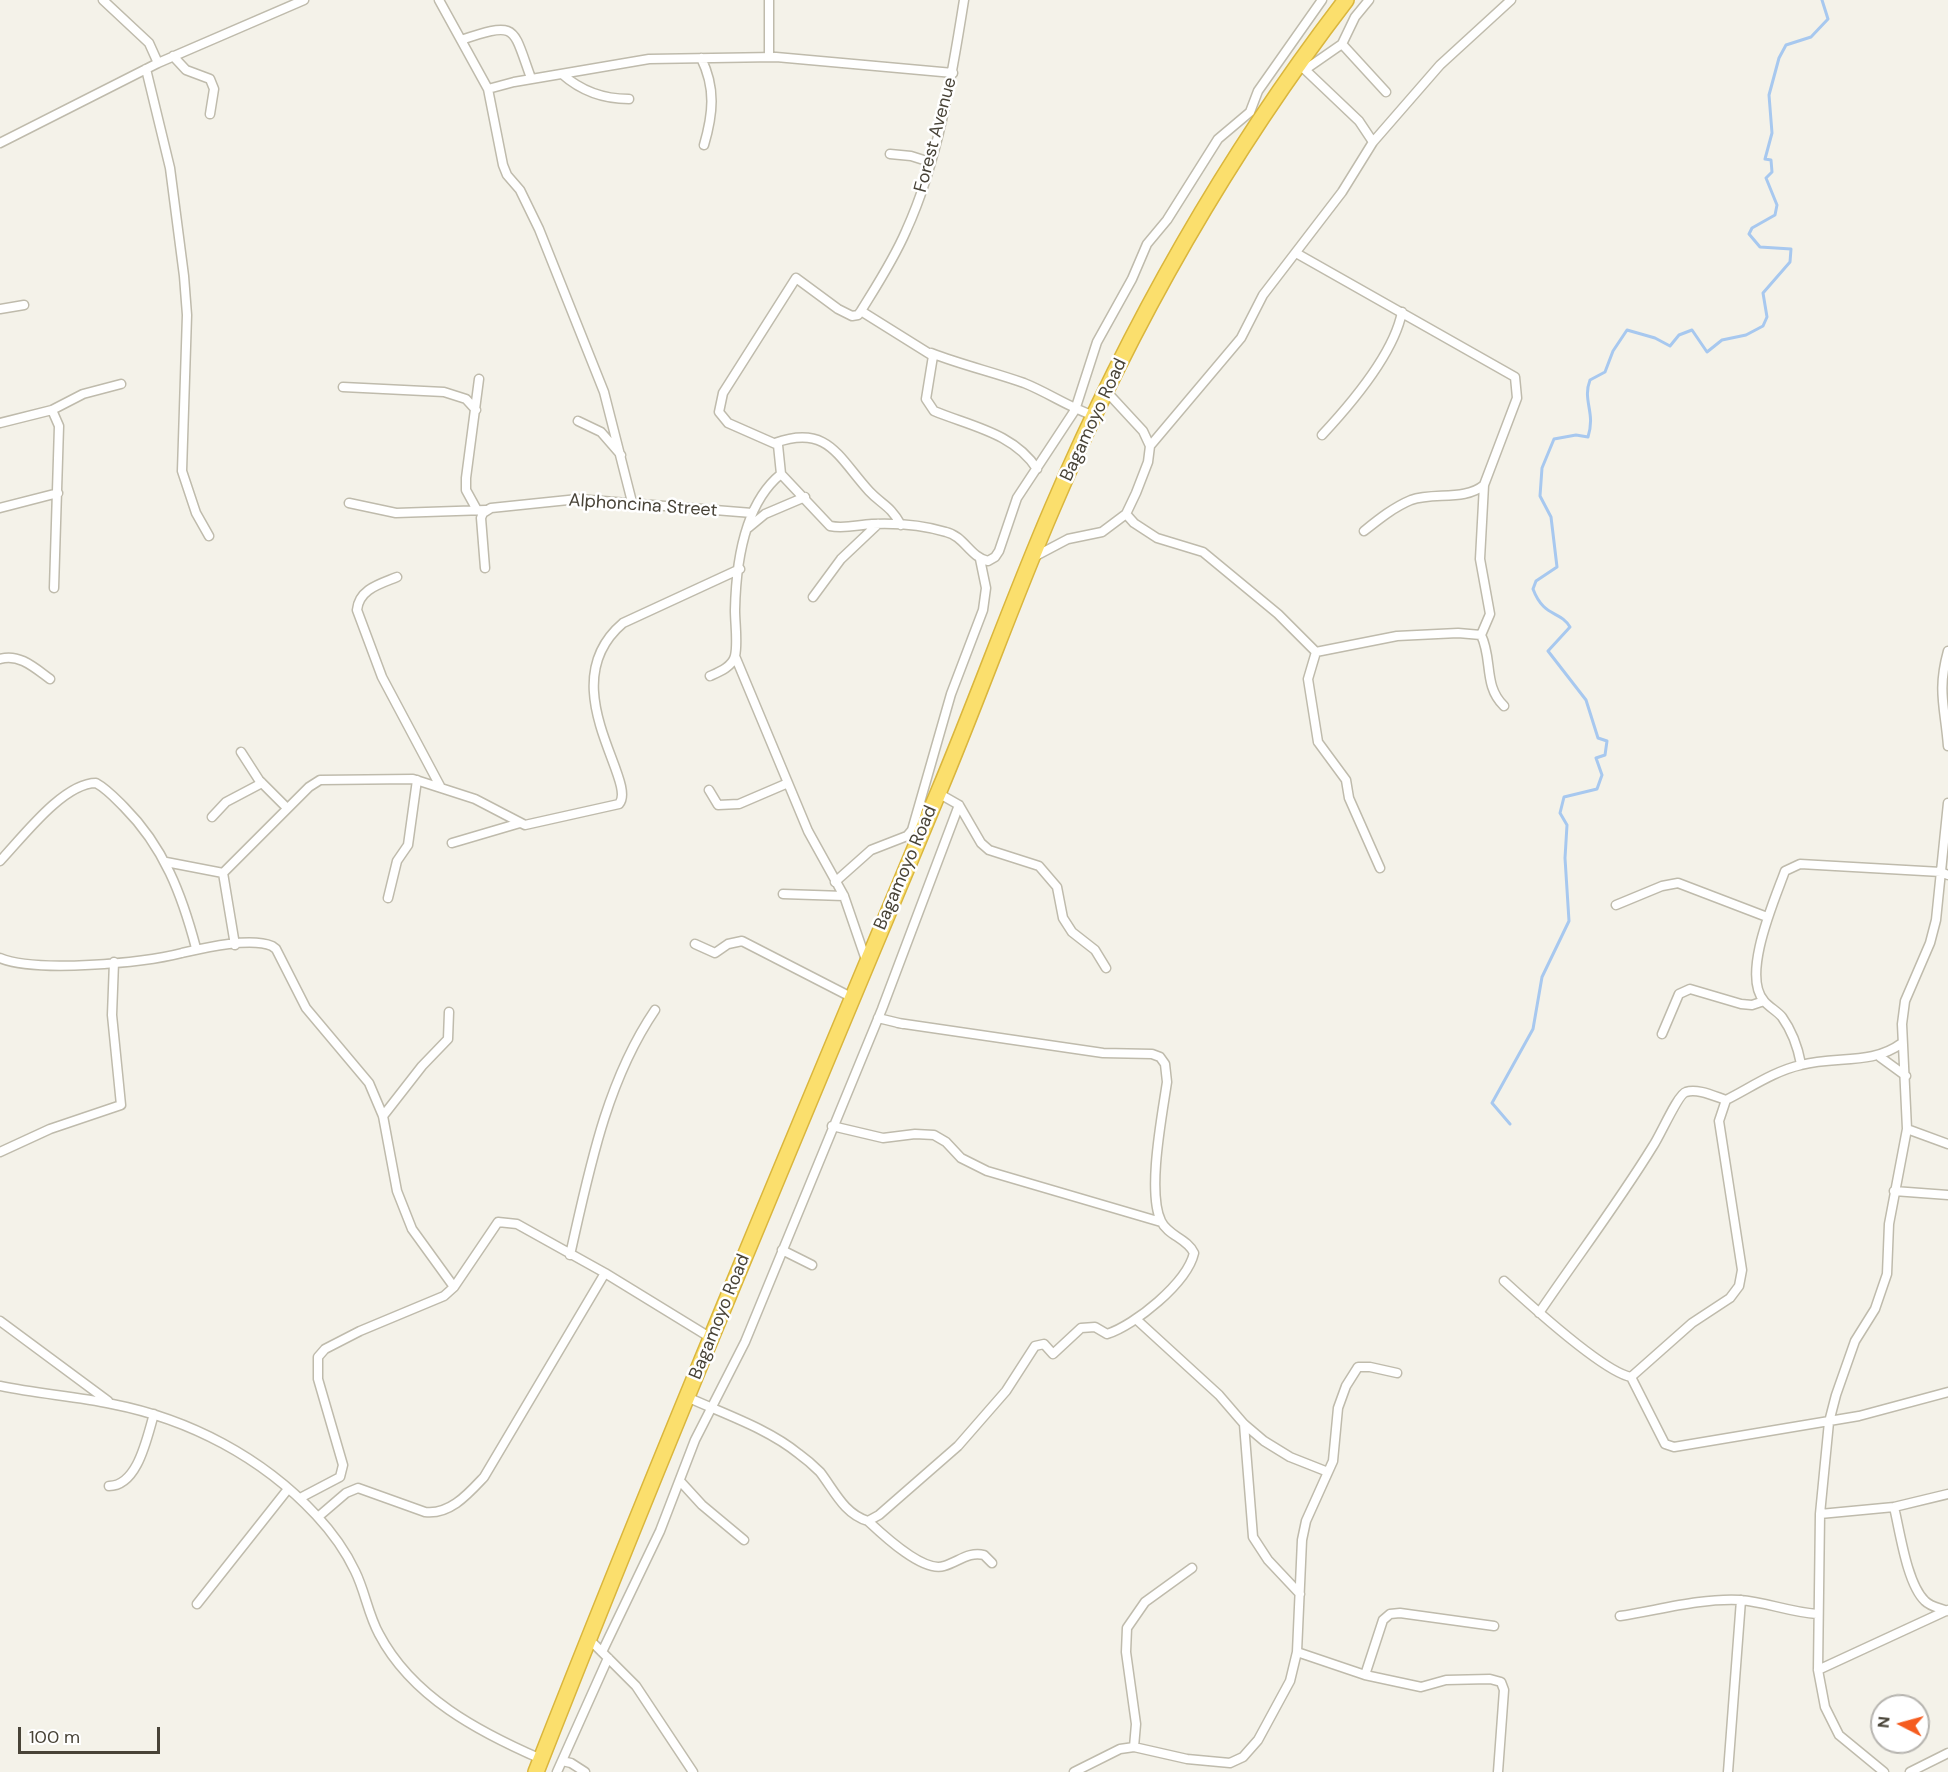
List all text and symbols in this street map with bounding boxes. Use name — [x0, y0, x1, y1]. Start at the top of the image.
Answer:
street label: Forest Avenue — [910, 75, 962, 195]
street label: Bagamoyo Road — [1056, 355, 1132, 485]
street label: Alphoncina Street — [568, 490, 718, 522]
street label: Bagamoyo Road — [870, 803, 942, 933]
street label: Bagamoyo Road — [685, 1251, 755, 1383]
north arrow — [1870, 1694, 1930, 1754]
scale bar — [21, 1715, 164, 1753]
text: N — [1873, 1715, 1895, 1729]
text: 100 m — [29, 1725, 80, 1749]

